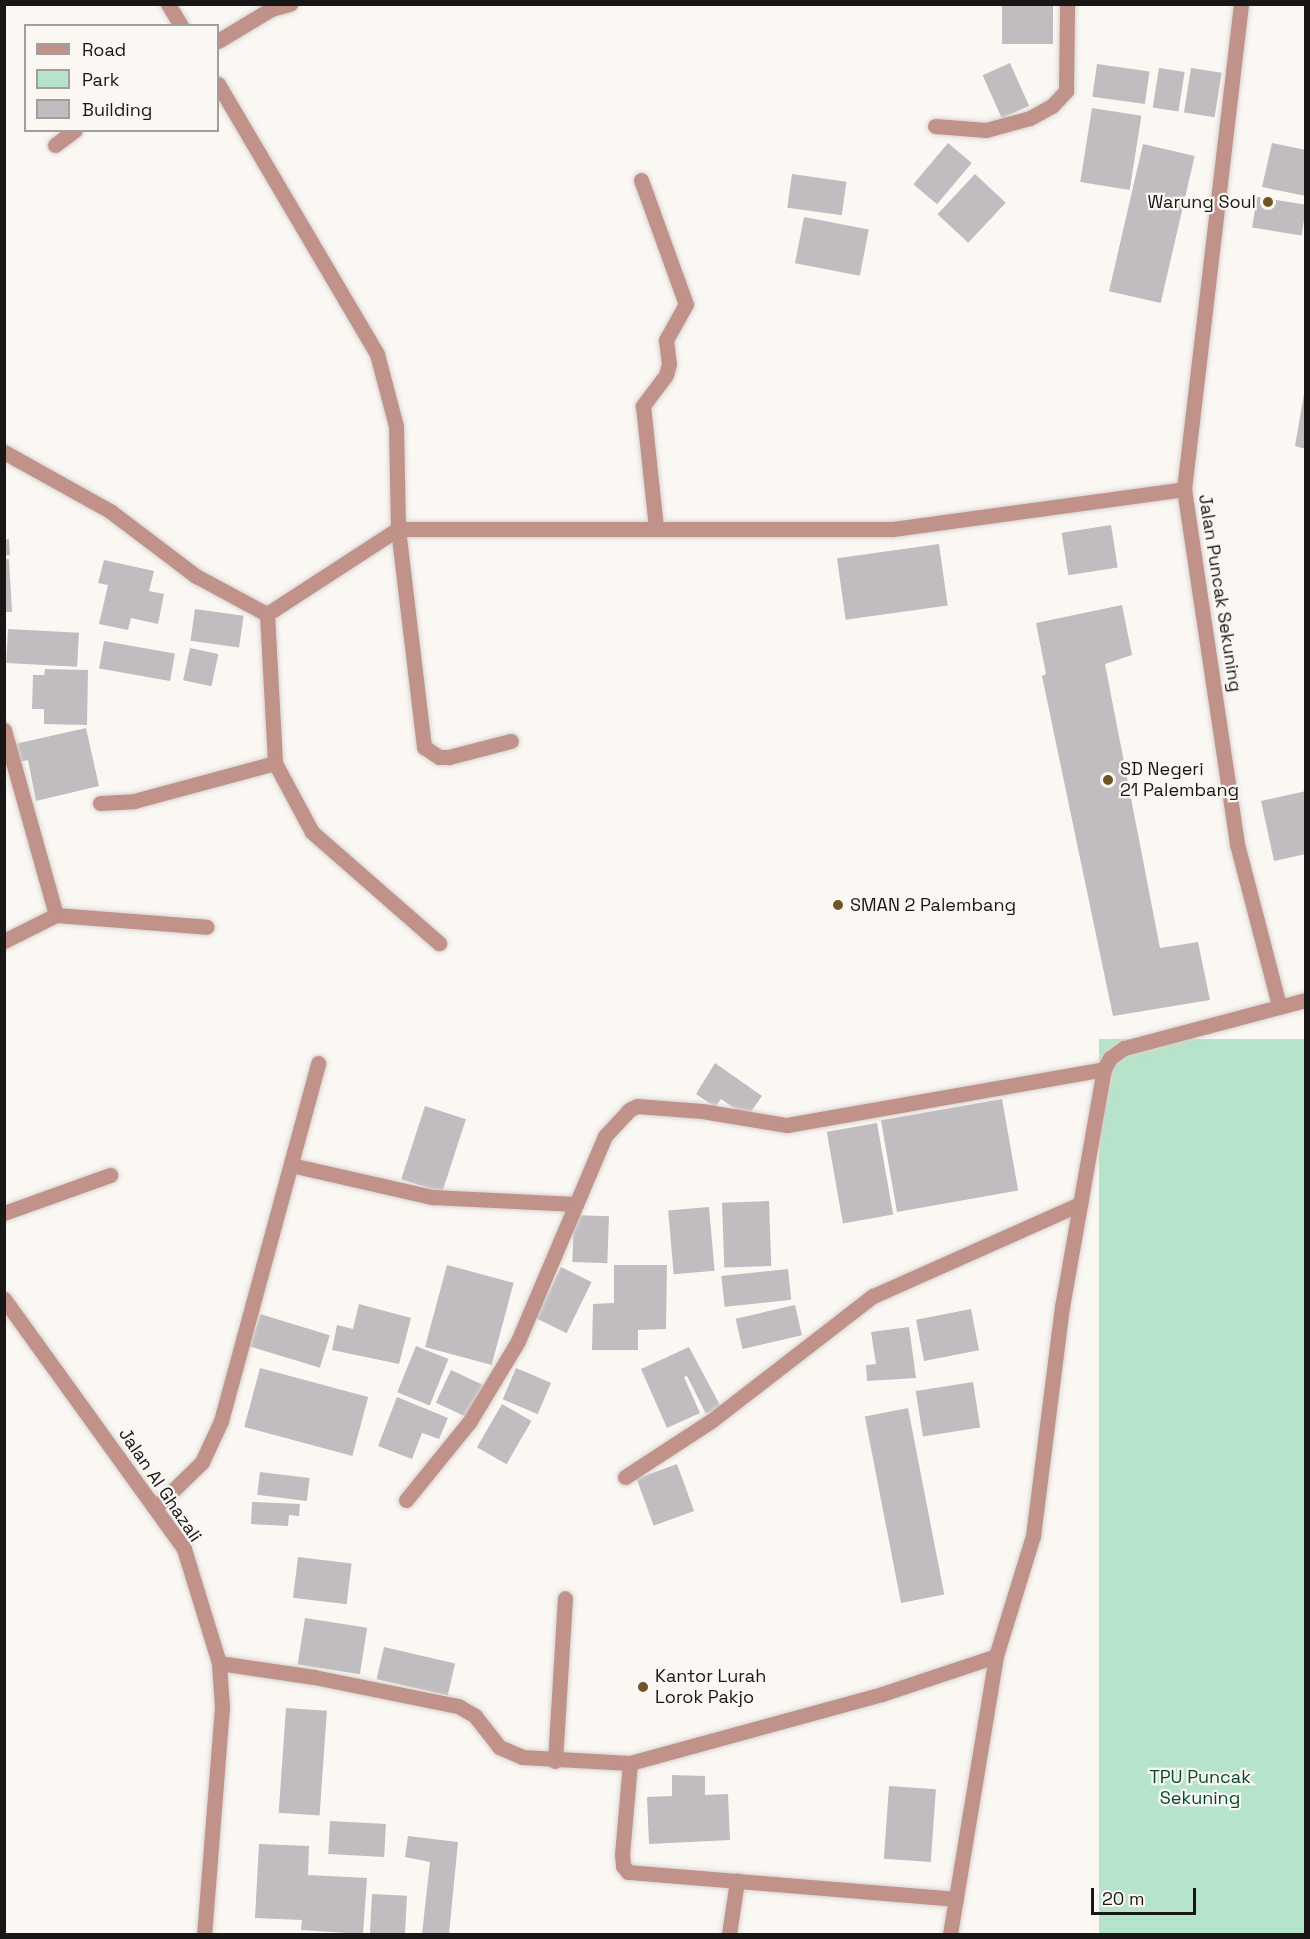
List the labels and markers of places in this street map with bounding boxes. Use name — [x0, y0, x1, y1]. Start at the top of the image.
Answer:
place label: Warung Soul — [1147, 191, 1256, 213]
marker: Warung Soul — [1261, 195, 1275, 209]
place label: SD Negeri 21 Palembang — [1120, 759, 1239, 802]
marker: SD Negeri 21 Palembang — [1101, 773, 1115, 787]
place label: SMAN 2 Palembang — [850, 894, 1016, 916]
marker: SMAN 2 Palembang — [831, 898, 845, 912]
place label: Kantor Lurah Lorok Pakjo — [655, 1666, 766, 1708]
marker: Kantor Lurah Lorok Pakjo — [636, 1680, 650, 1694]

